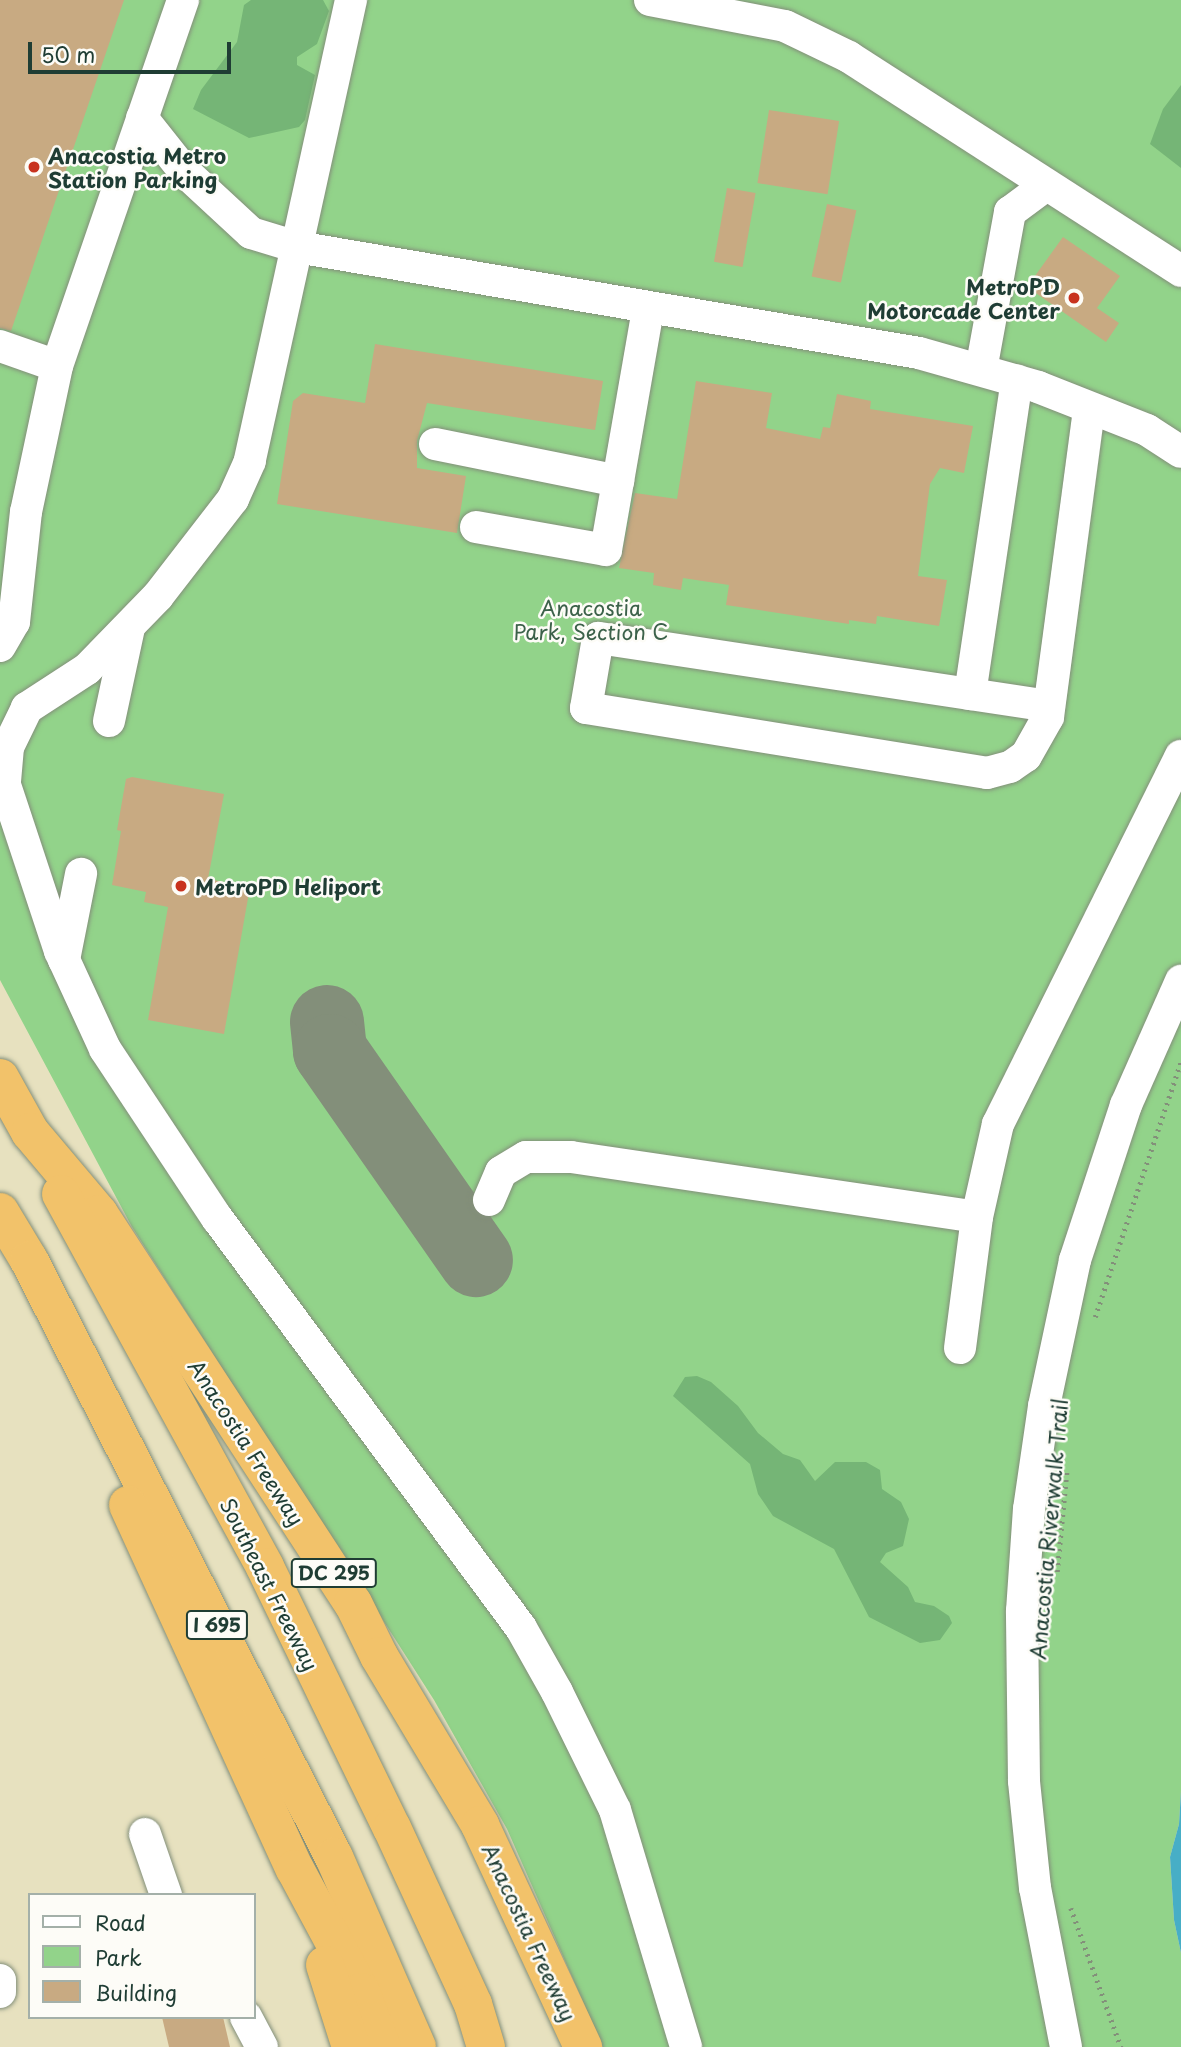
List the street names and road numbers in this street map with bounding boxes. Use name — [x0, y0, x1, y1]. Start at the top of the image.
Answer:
street label: Anacostia Freeway — [184, 1354, 310, 1530]
street label: Anacostia Riverwalk Trail — [1024, 1397, 1072, 1661]
street label: Southeast Freeway — [215, 1493, 325, 1675]
road number: DC 295 — [290, 1558, 378, 1588]
road number: I 695 — [186, 1610, 248, 1640]
street label: Anacostia Freeway — [478, 1839, 582, 2025]

